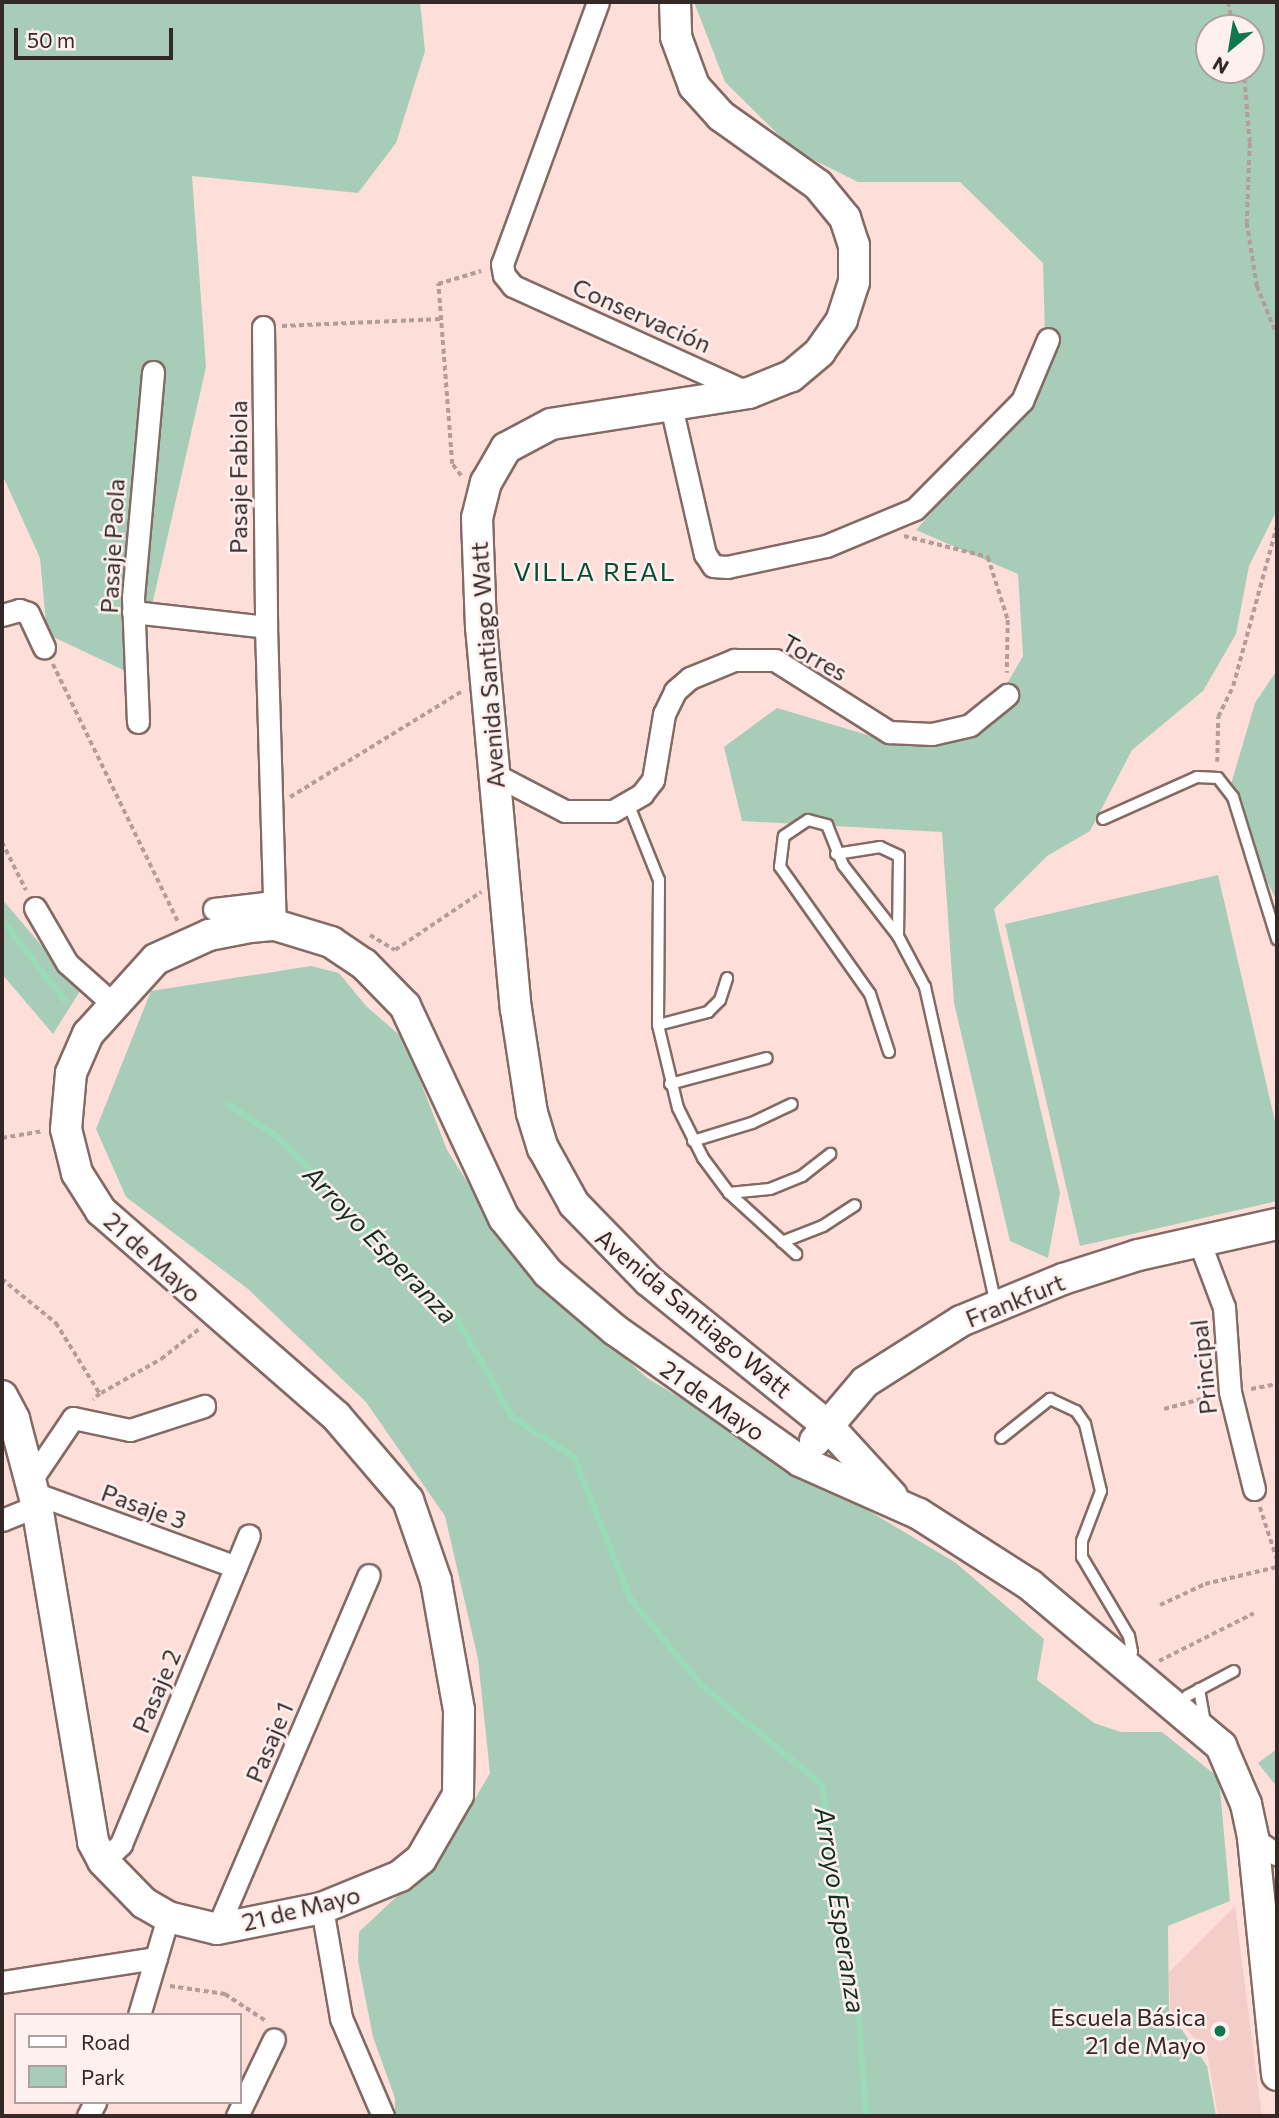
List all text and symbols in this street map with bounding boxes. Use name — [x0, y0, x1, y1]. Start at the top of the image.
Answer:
scale bar — [18, 14, 177, 58]
north arrow — [1195, 14, 1265, 84]
text: 50 m — [27, 27, 75, 52]
text: N — [1208, 52, 1232, 79]
street label: Conservación — [568, 272, 716, 358]
street label: Pasaje Fabiola — [224, 400, 252, 554]
street label: Pasaje Paola — [94, 478, 130, 614]
street label: Avenida Santiago Watt — [464, 541, 510, 789]
district label: VILLA REAL — [515, 555, 675, 587]
street label: Torres — [777, 627, 853, 687]
water label: Arroyo Esperanza — [298, 1158, 464, 1330]
street label: 21 de Mayo — [99, 1206, 207, 1308]
street label: Avenida Santiago Watt — [590, 1223, 798, 1403]
street label: Frankfurt — [961, 1267, 1069, 1333]
street label: Principal — [1184, 1318, 1222, 1416]
street label: 21 de Mayo — [655, 1354, 771, 1446]
street label: Pasaje 3 — [98, 1477, 190, 1535]
street label: Pasaje 2 — [126, 1645, 186, 1737]
street label: Pasaje 1 — [239, 1697, 299, 1787]
water label: Arroyo Esperanza — [809, 1805, 873, 2015]
street label: 21 de Mayo — [239, 1879, 363, 1937]
place label: Escuela Básica 21 de Mayo — [1050, 2003, 1206, 2059]
legend — [14, 2013, 242, 2104]
marker: Escuela Básica 21 de Mayo — [1212, 2023, 1228, 2039]
text: Road — [81, 2029, 130, 2054]
text: Park — [81, 2064, 125, 2089]

